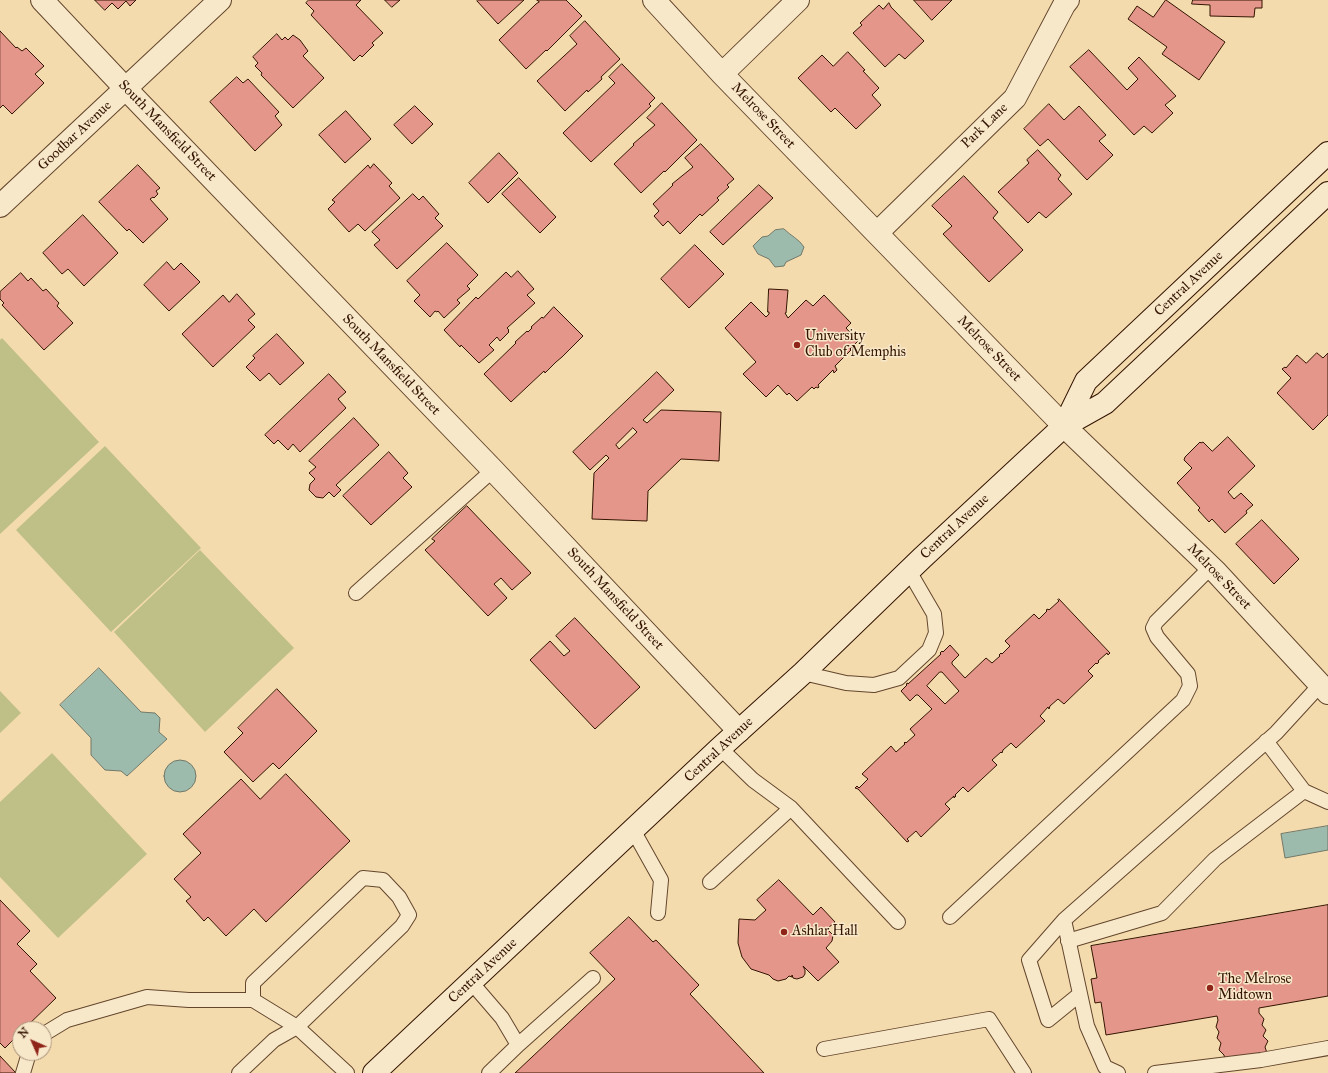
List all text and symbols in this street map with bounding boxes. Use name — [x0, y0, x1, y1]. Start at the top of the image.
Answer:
street label: South Mansfield Street — [114, 77, 220, 185]
street label: Melrose Street — [727, 80, 799, 152]
street label: Goodbar Avenue — [35, 98, 115, 174]
street label: Park Lane — [958, 100, 1012, 152]
street label: Central Avenue — [1151, 248, 1227, 320]
street label: South Mansfield Street — [338, 311, 444, 419]
street label: Melrose Street — [953, 313, 1025, 385]
place label: University Club of Memphis — [805, 329, 906, 362]
marker: University Club of Memphis — [792, 340, 802, 350]
street label: Central Avenue — [917, 491, 993, 563]
street label: Melrose Street — [1183, 541, 1255, 613]
street label: South Mansfield Street — [563, 544, 667, 654]
street label: Central Avenue — [681, 714, 757, 786]
place label: Ashlar Hall — [792, 924, 858, 940]
marker: Ashlar Hall — [779, 927, 789, 937]
street label: Central Avenue — [445, 935, 521, 1007]
place label: The Melrose Midtown — [1218, 972, 1291, 1004]
marker: The Melrose Midtown — [1205, 983, 1215, 993]
north arrow — [12, 1021, 52, 1061]
text: N — [16, 1025, 32, 1041]

